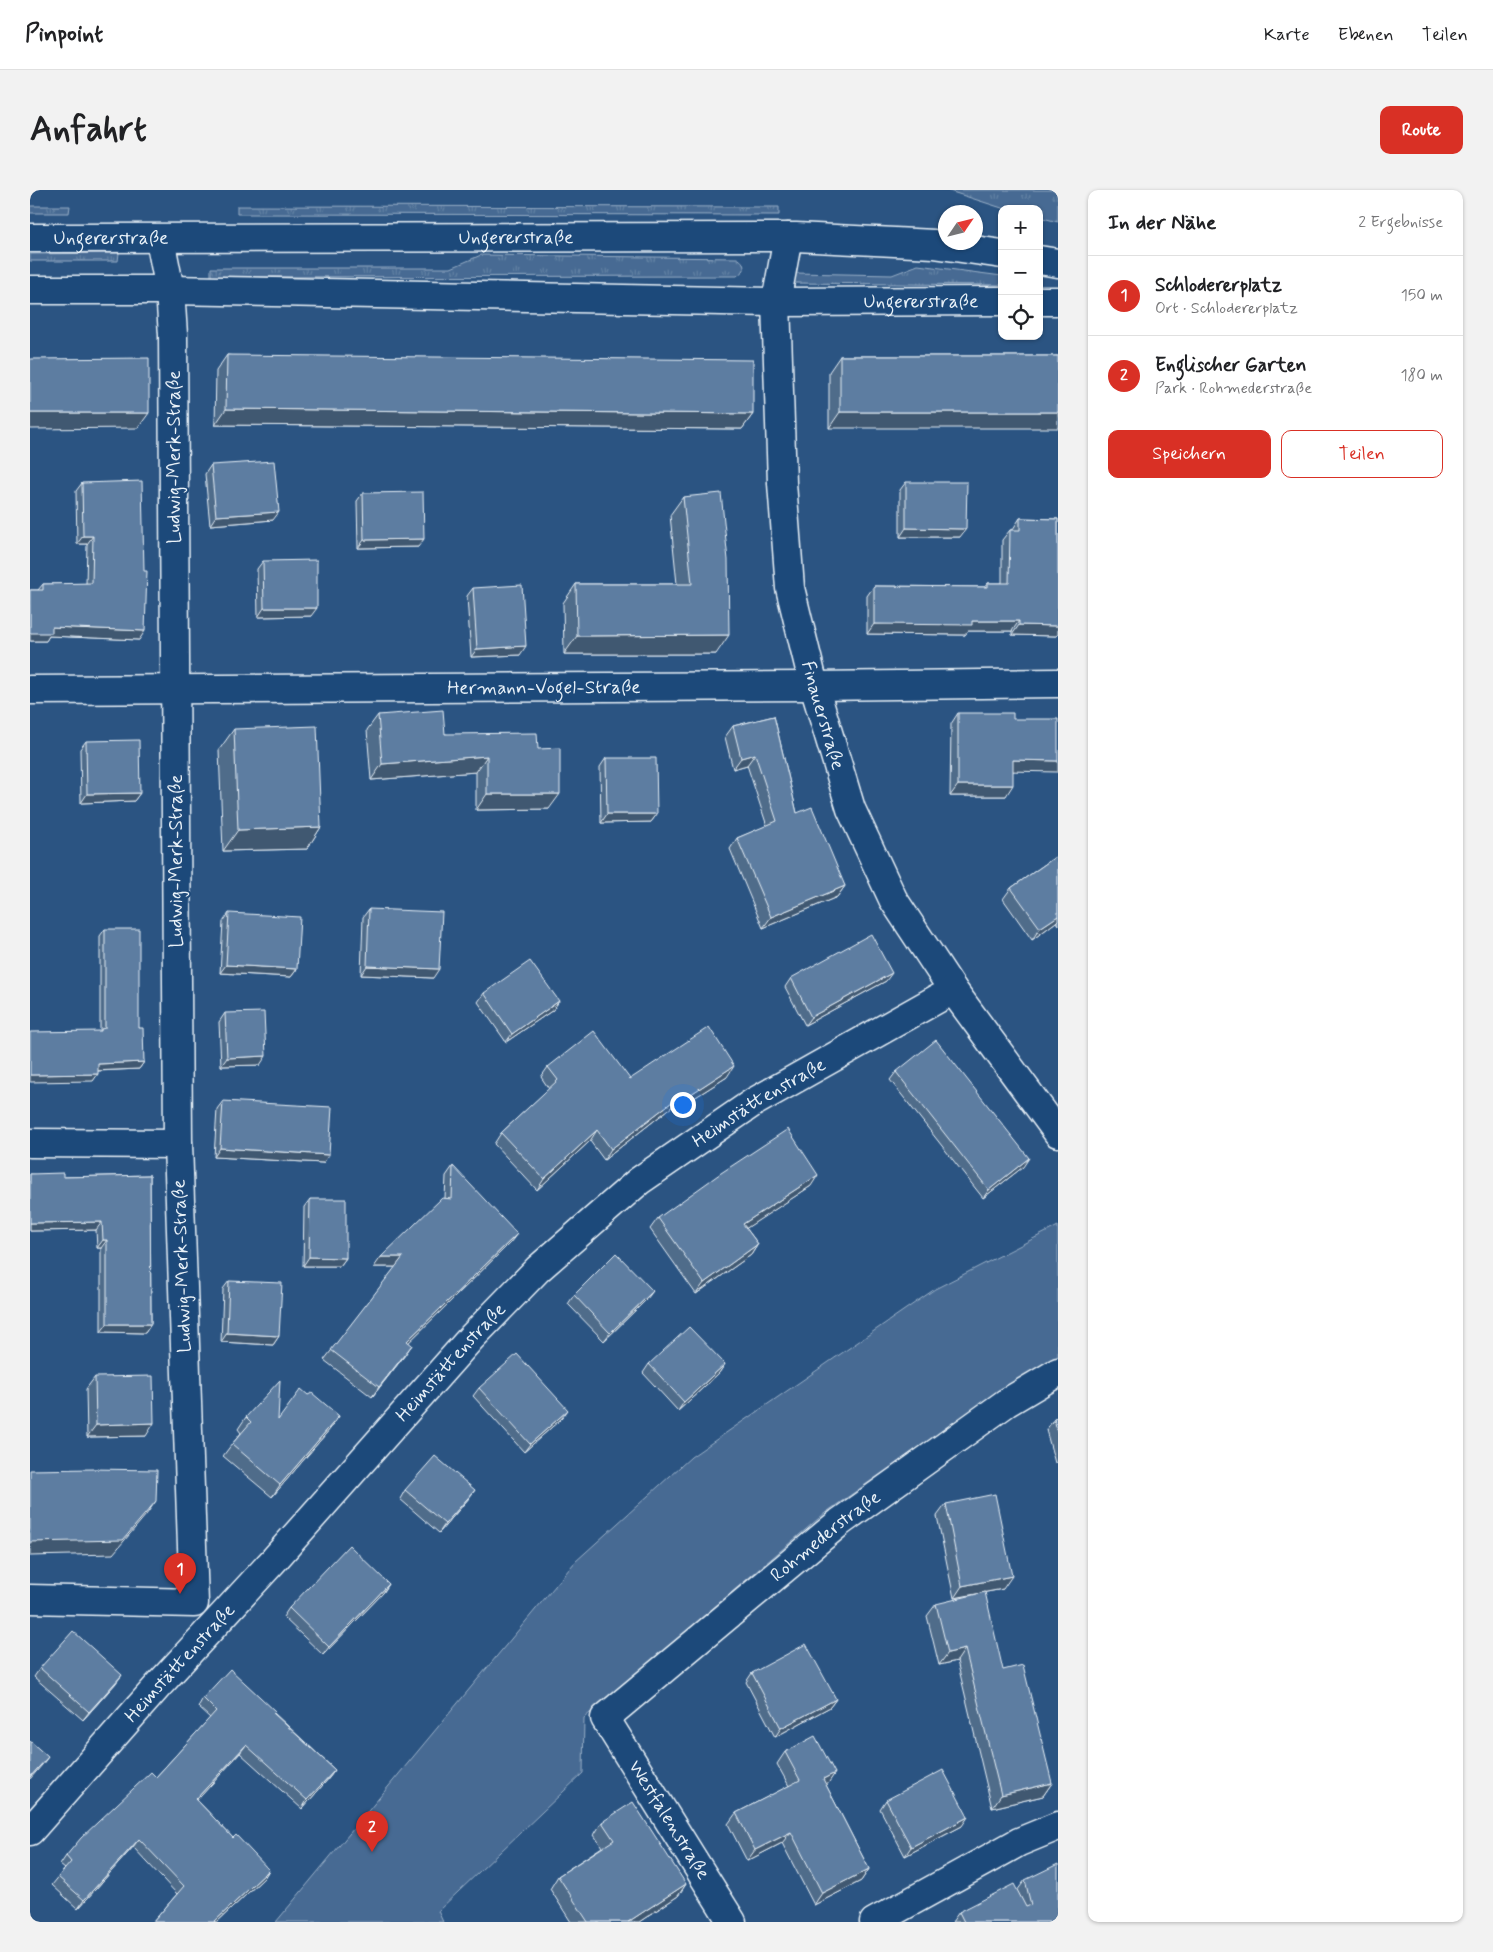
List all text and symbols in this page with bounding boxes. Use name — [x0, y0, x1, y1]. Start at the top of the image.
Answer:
text: Pinpoint — [25, 19, 103, 50]
text: Karte — [1264, 23, 1310, 47]
text: Ebenen — [1338, 23, 1394, 47]
text: Teilen — [1422, 23, 1468, 47]
button: Route — [1380, 106, 1463, 154]
text: Anfahrt — [30, 107, 147, 153]
north arrow — [938, 205, 983, 250]
map controls — [998, 205, 1043, 340]
button: + — [998, 205, 1043, 250]
text: In der Nähe — [1108, 209, 1216, 237]
text: 2 Ergebnisse — [1358, 212, 1443, 233]
street label: Ungererstraße — [54, 225, 168, 253]
street label: Ungererstraße — [459, 225, 573, 253]
button: − — [998, 250, 1043, 295]
text: Schlodererplatz — [1155, 273, 1282, 298]
text: 1 — [1120, 285, 1128, 306]
text: 150 m — [1401, 285, 1443, 306]
street label: Ungererstraße — [863, 289, 978, 317]
button: locate — [998, 295, 1043, 340]
text: Ort · Schlodererplatz — [1155, 298, 1298, 319]
text: Englischer Garten — [1155, 353, 1306, 378]
text: 2 — [1120, 365, 1128, 386]
text: 180 m — [1400, 365, 1443, 386]
street label: Ludwig-Merk-Straße — [162, 370, 188, 544]
text: Park · Rohmederstraße — [1155, 378, 1312, 399]
button: Speichern — [1108, 430, 1271, 478]
button: Teilen — [1281, 430, 1443, 478]
street label: Finauerstraße — [796, 658, 851, 773]
street label: Hermann-Vogel-Straße — [447, 674, 641, 703]
street label: Ludwig-Merk-Straße — [164, 774, 190, 948]
street label: Heimstättenstraße — [687, 1052, 830, 1153]
your location — [670, 1092, 696, 1118]
street label: Ludwig-Merk-Straße — [166, 1179, 199, 1353]
street label: Heimstättenstraße — [390, 1297, 511, 1427]
street label: Rohmederstraße — [765, 1485, 885, 1588]
pin: 1 — [164, 1553, 196, 1594]
street label: Heimstättenstraße — [119, 1598, 240, 1728]
street label: Westfalenstraße — [622, 1756, 716, 1884]
pin: 2 — [356, 1811, 388, 1852]

